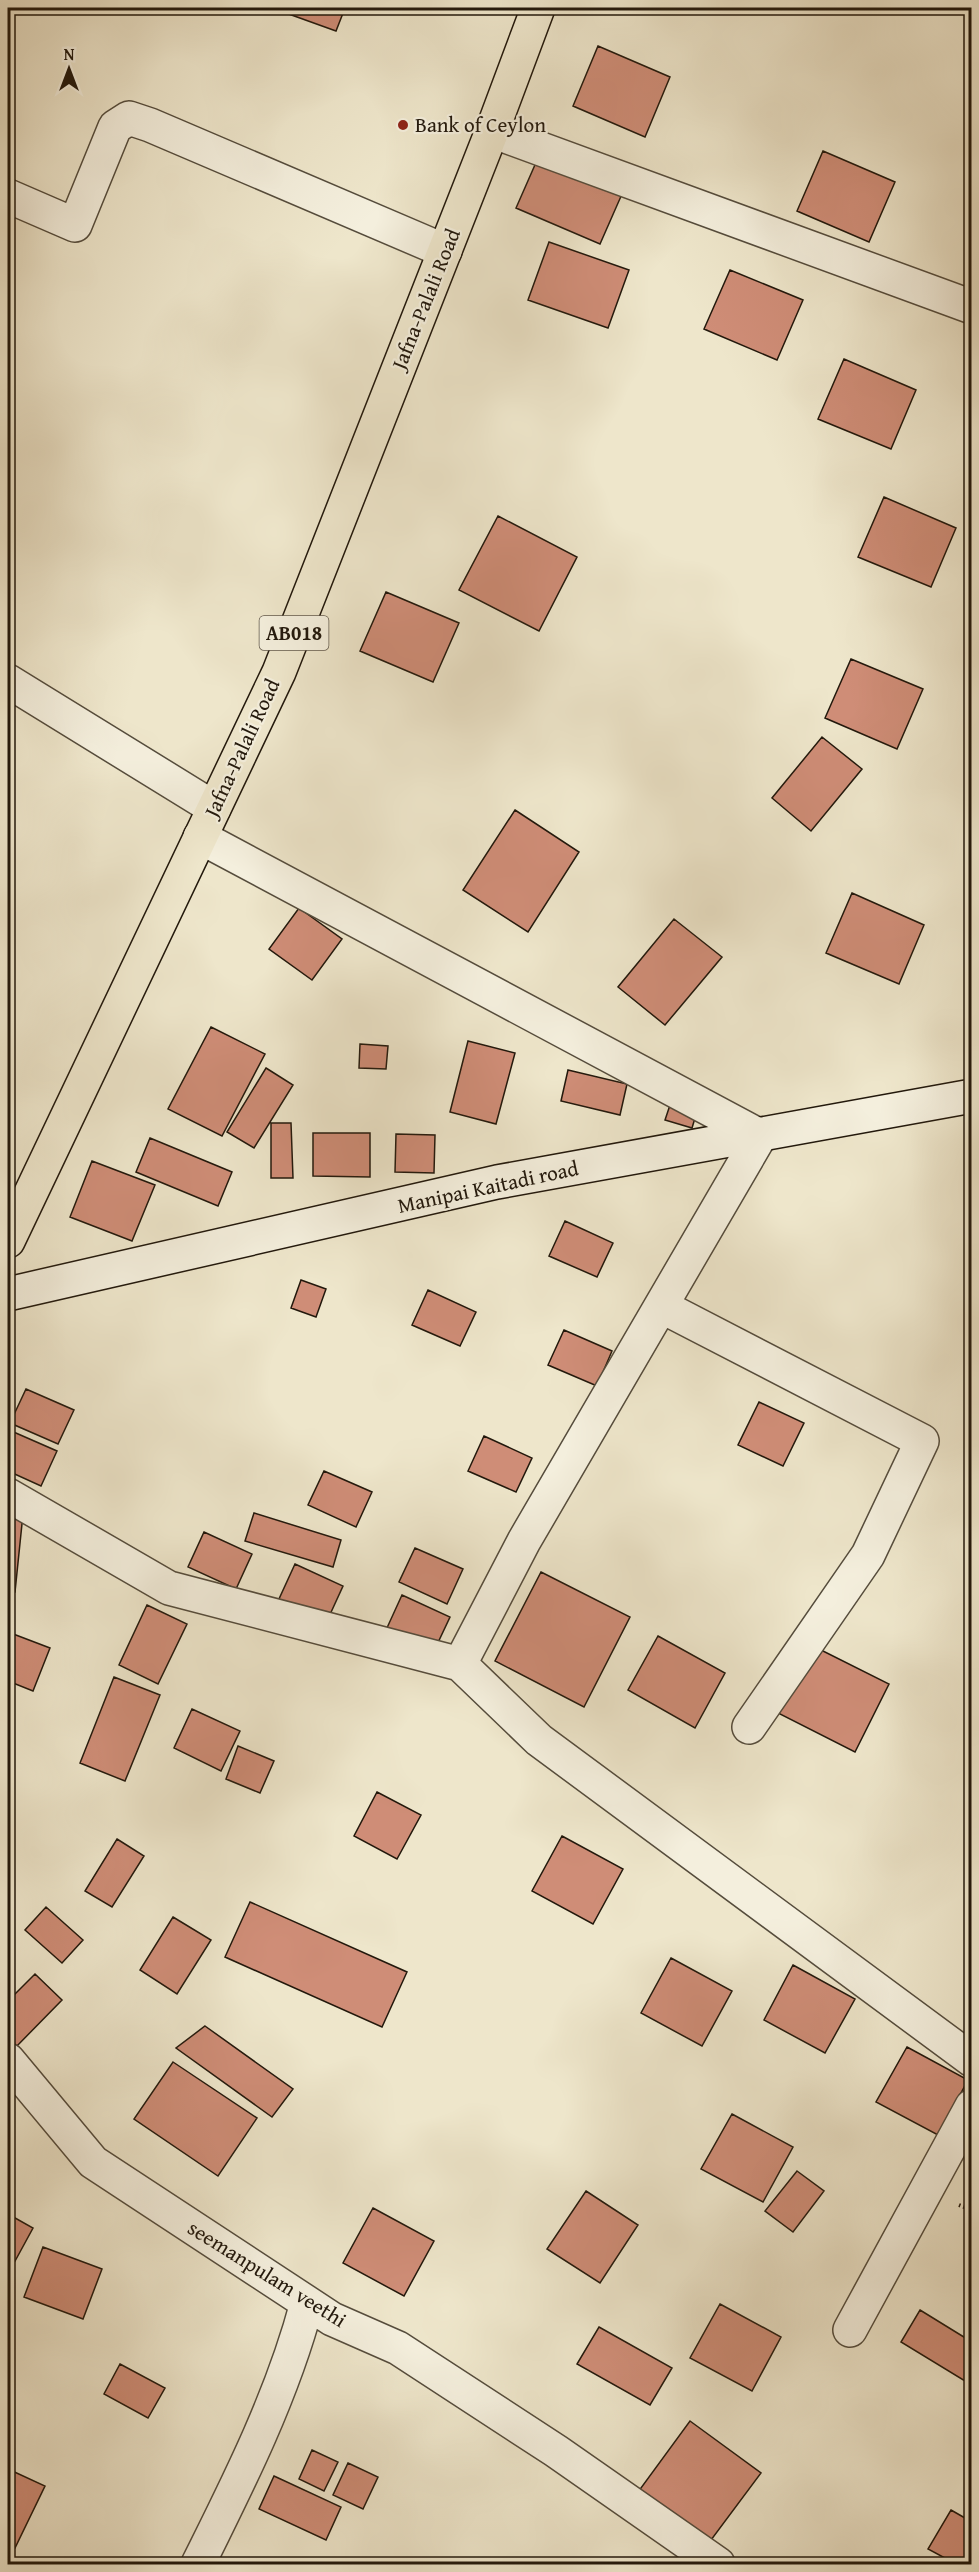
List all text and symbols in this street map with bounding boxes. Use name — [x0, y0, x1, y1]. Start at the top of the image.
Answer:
north arrow — [39, 39, 99, 99]
text: N — [64, 42, 75, 66]
place label: Bank of Ceylon — [415, 109, 546, 140]
marker: Bank of Ceylon — [396, 118, 410, 132]
street label: Jafna-Palali Road — [382, 223, 468, 377]
road number: AB018 — [260, 616, 328, 650]
street label: Jafna-Palali Road — [195, 673, 288, 825]
street label: Manipai Kaitadi road — [395, 1152, 582, 1221]
street label: seemanpulam veethi — [182, 2212, 353, 2335]

